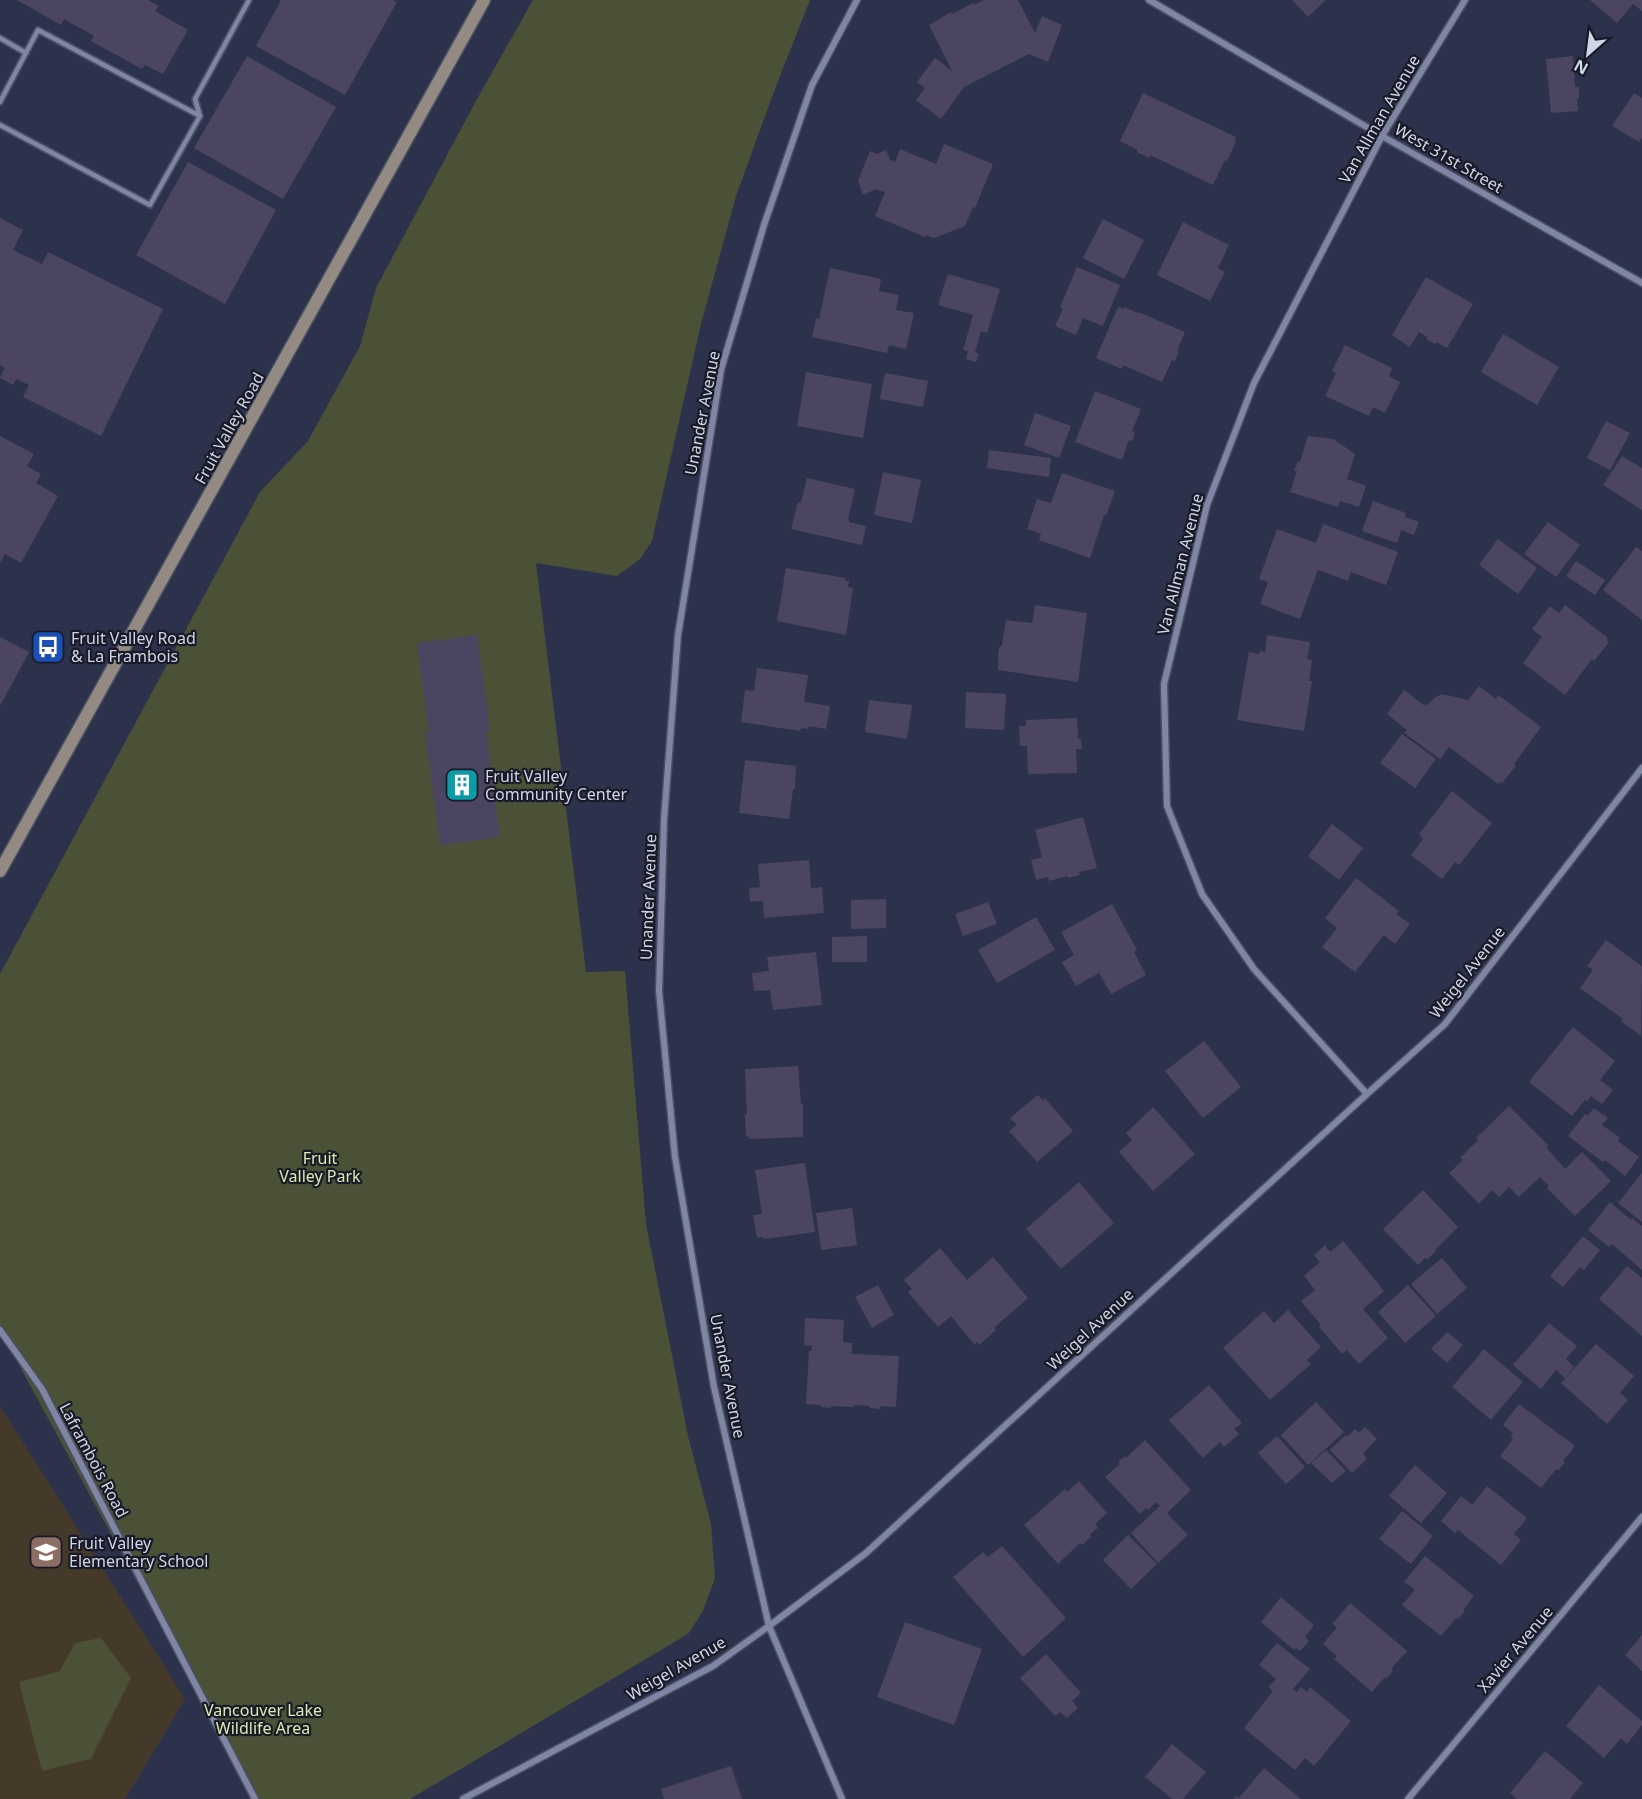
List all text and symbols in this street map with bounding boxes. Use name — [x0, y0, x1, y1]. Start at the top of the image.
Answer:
north arrow — [1558, 24, 1618, 84]
street label: Van Allman Avenue — [1333, 51, 1425, 187]
text: N — [1570, 54, 1592, 80]
street label: West 31st Street — [1391, 118, 1507, 198]
street label: Unander Avenue — [679, 349, 725, 477]
street label: Fruit Valley Road — [189, 368, 269, 488]
street label: Van Allman Avenue — [1152, 491, 1208, 637]
place label: Fruit Valley Road & La Frambois — [71, 627, 196, 667]
bus stop icon: Fruit Valley Road & La Frambois — [30, 629, 66, 665]
place label: Fruit Valley Community Center — [485, 765, 628, 805]
building icon: Fruit Valley Community Center — [444, 767, 480, 803]
street label: Unander Avenue — [635, 834, 661, 960]
street label: Weigel Avenue — [1424, 921, 1510, 1023]
park label: Fruit Valley Park — [279, 1147, 361, 1187]
street label: Weigel Avenue — [1042, 1283, 1138, 1375]
street label: Unander Avenue — [705, 1312, 751, 1440]
street label: Laframbois Road — [54, 1399, 134, 1521]
place label: Fruit Valley Elementary School — [69, 1532, 208, 1572]
school or university icon: Fruit Valley Elementary School — [28, 1534, 64, 1570]
street label: Xavier Avenue — [1472, 1601, 1558, 1697]
street label: Weigel Avenue — [622, 1631, 730, 1705]
park label: Vancouver Lake Wildlife Area — [204, 1699, 322, 1739]

